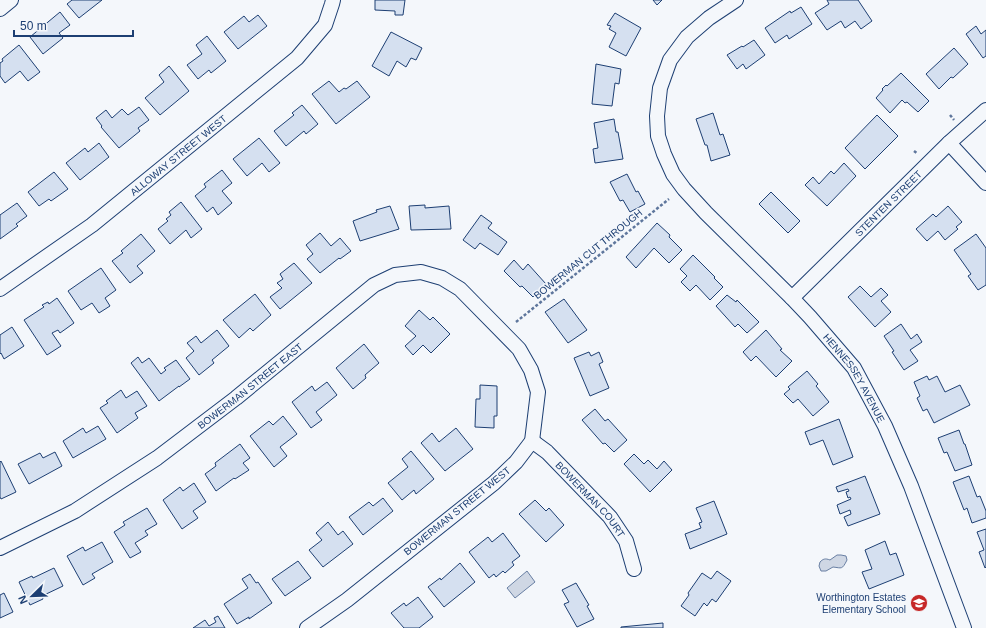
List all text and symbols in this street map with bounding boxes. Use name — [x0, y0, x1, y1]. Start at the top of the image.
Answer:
scale bar — [14, 12, 133, 38]
text: 50 m — [20, 19, 47, 33]
street label: ALLOWAY STREET WEST — [128, 113, 228, 197]
street label: STENTEN STREET — [853, 168, 924, 238]
street label: BOWERMAN CUT THROUGH — [532, 207, 644, 301]
street label: HENNESSEY AVENUE — [821, 331, 888, 424]
street label: BOWERMAN STREET EAST — [195, 340, 305, 431]
street label: BOWERMAN COURT — [554, 459, 627, 539]
street label: BOWERMAN STREET WEST — [402, 465, 512, 557]
north arrow — [12, 576, 52, 616]
place label: Worthington Estates Elementary School — [816, 592, 906, 615]
school or university icon: Worthington Estates Elementary School — [909, 593, 929, 613]
text: N — [16, 594, 30, 606]

